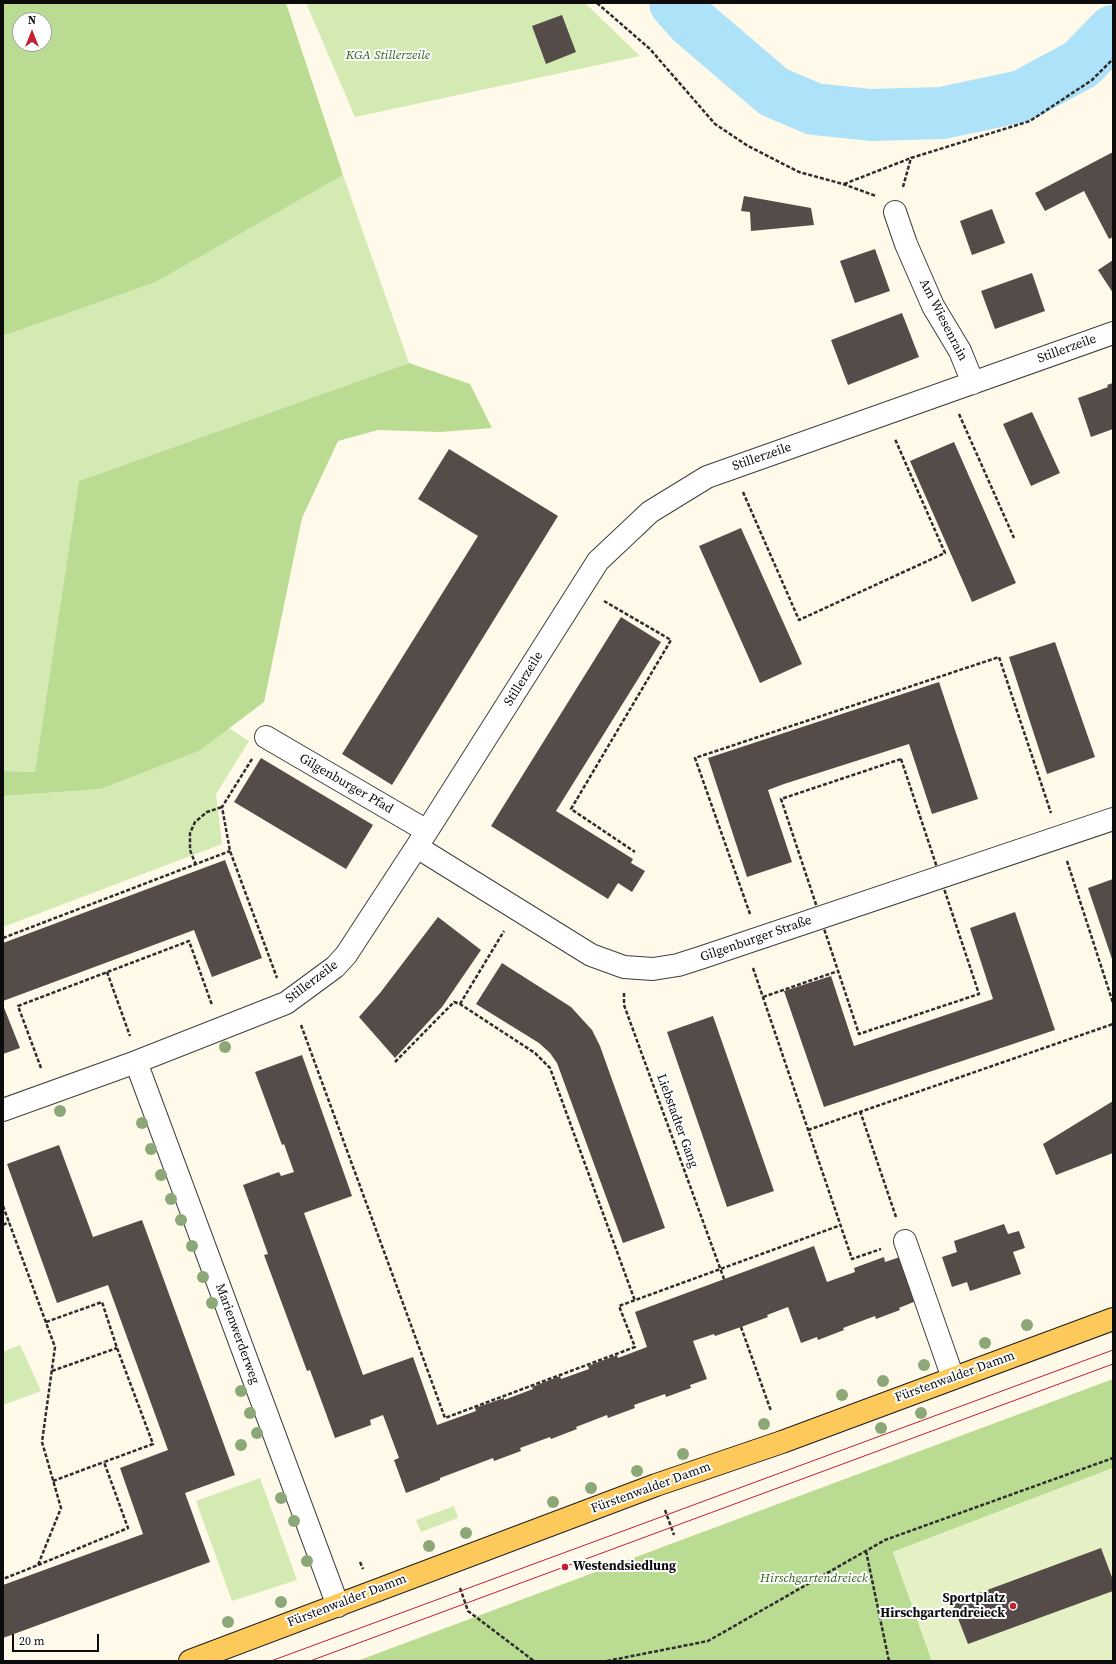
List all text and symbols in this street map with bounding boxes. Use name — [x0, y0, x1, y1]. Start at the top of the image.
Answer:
north arrow — [12, 12, 52, 52]
text: N — [28, 13, 36, 28]
park label: KGA Stillerzeile — [346, 48, 430, 64]
street label: Am Wiesenrain — [916, 276, 970, 364]
street label: Stillerzeile — [1035, 331, 1099, 367]
street label: Stillerzeile — [730, 440, 794, 474]
street label: Stillerzeile — [501, 649, 547, 709]
street label: Gilgenburger Pfad — [296, 751, 396, 817]
street label: Gilgenburger Straße — [698, 913, 814, 965]
street label: Stillerzeile — [283, 957, 341, 1007]
street label: Liebstadter Gang — [653, 1072, 701, 1170]
street label: Marienwerderweg — [212, 1282, 262, 1386]
street label: Fürstenwalder Damm — [893, 1348, 1017, 1406]
street label: Fürstenwalder Damm — [589, 1459, 713, 1517]
place label: Westendsiedlung — [573, 1559, 676, 1575]
marker: Westendsiedlung — [560, 1562, 570, 1572]
street label: Fürstenwalder Damm — [285, 1571, 409, 1631]
park label: Hirschgartendreieck — [760, 1571, 868, 1587]
place label: Sportplatz Hirschgartendreieck — [880, 1591, 1005, 1622]
marker: Sportplatz Hirschgartendreieck — [1008, 1601, 1018, 1611]
scale bar — [14, 1626, 101, 1652]
text: 20 m — [19, 1633, 45, 1649]

